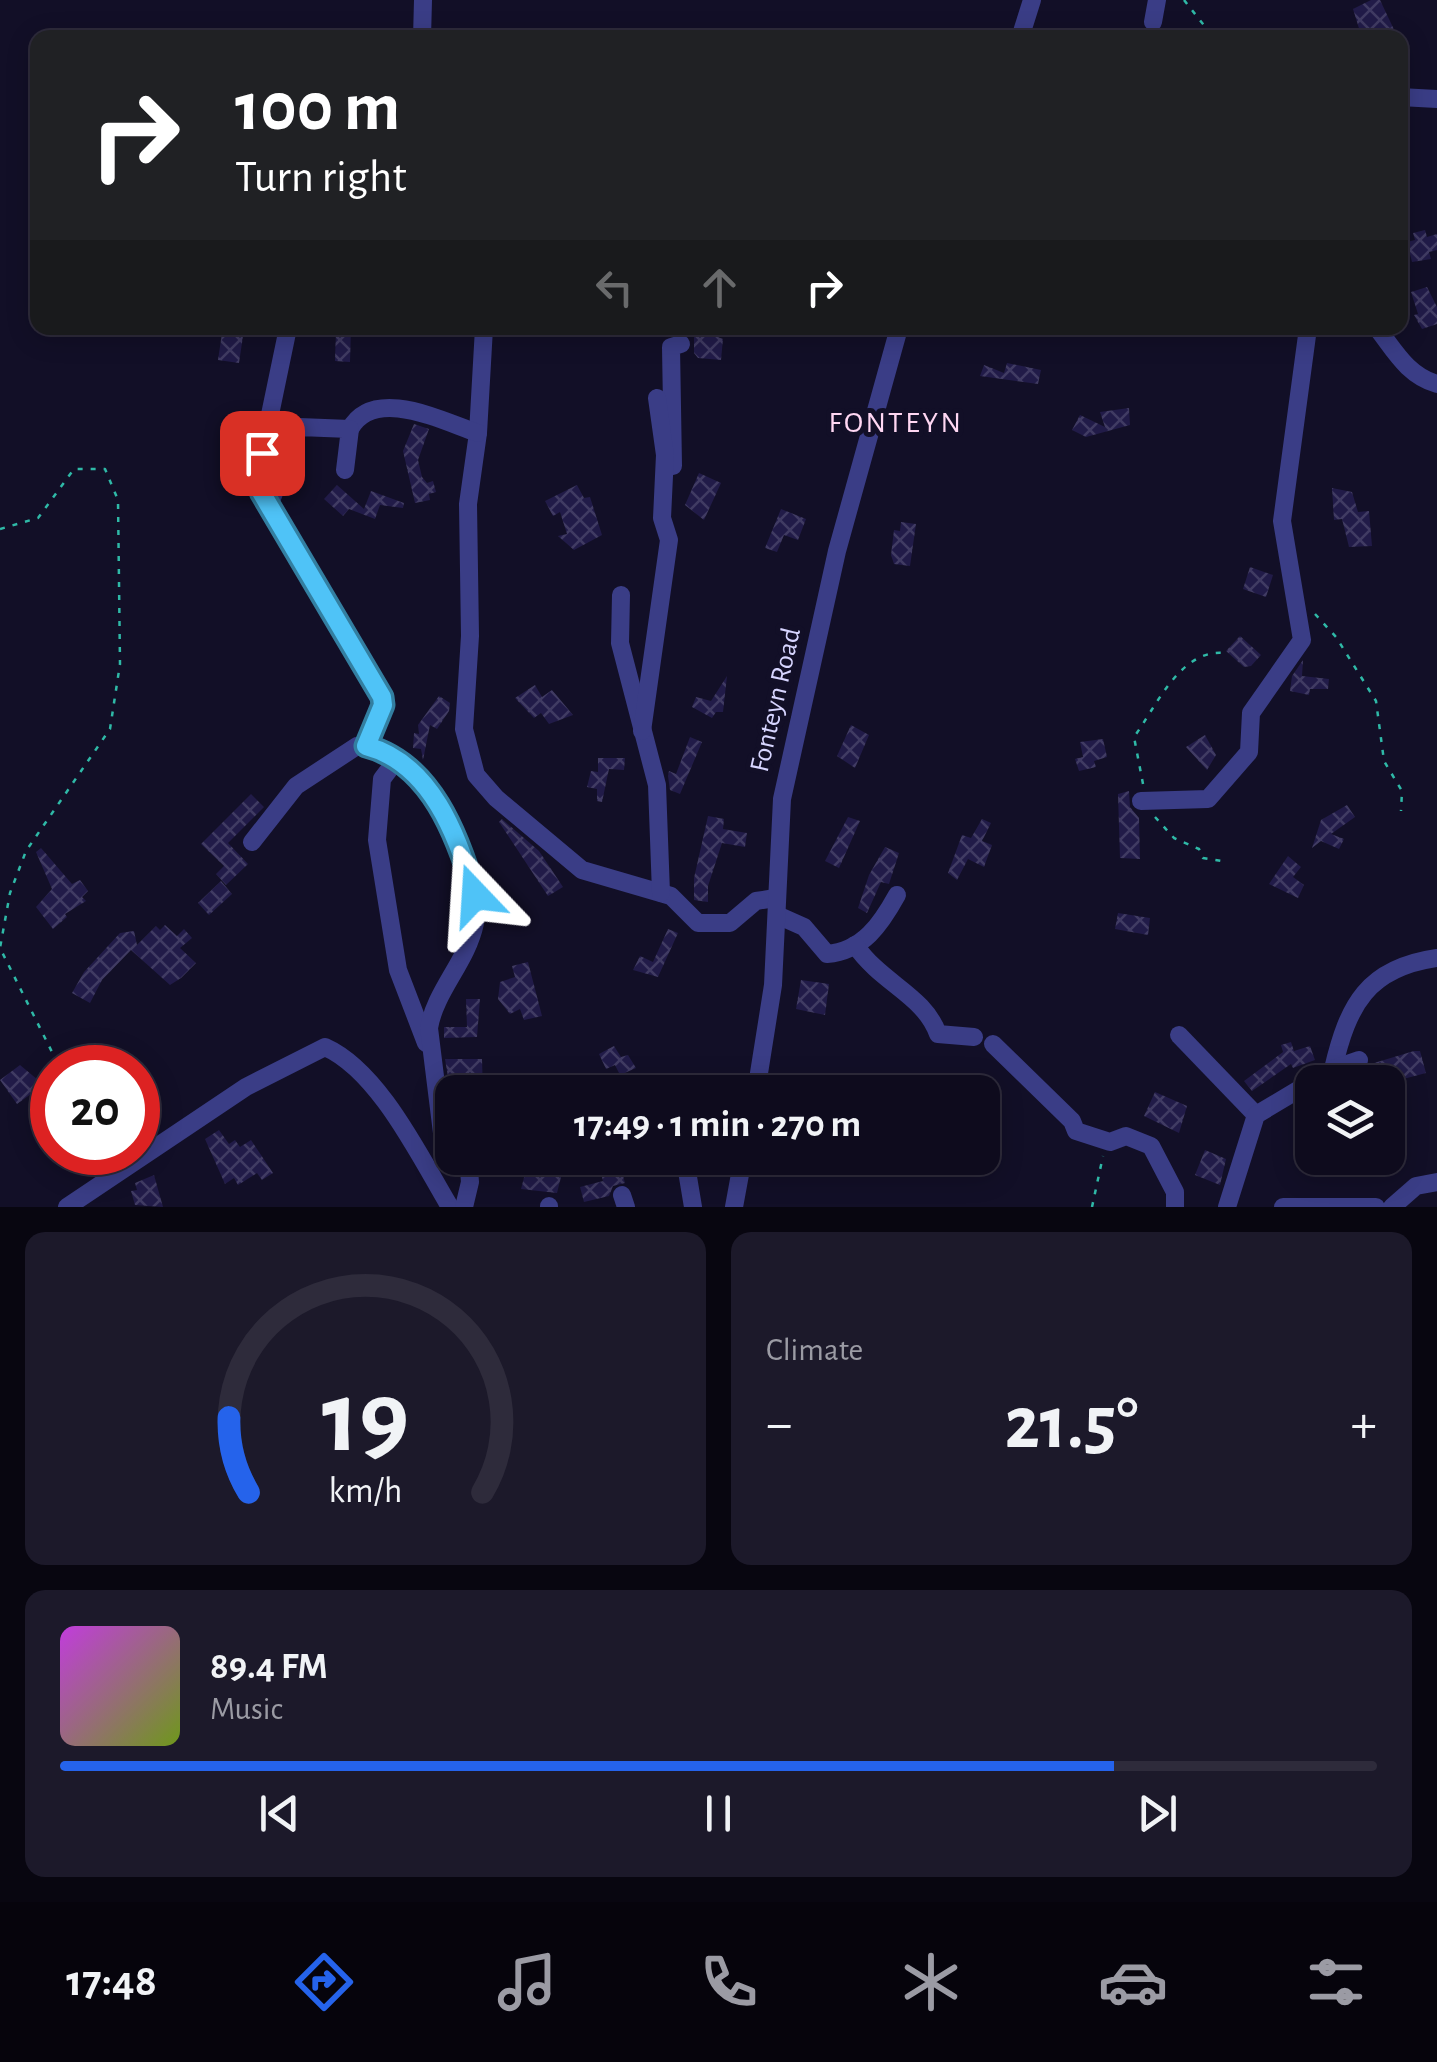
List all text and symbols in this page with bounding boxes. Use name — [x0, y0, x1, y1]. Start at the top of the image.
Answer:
icon: right — [70, 70, 200, 200]
text: 100 m — [235, 73, 400, 143]
text: Turn right — [235, 155, 407, 200]
icon: left — [587, 260, 642, 315]
icon: ahead — [692, 260, 747, 315]
icon: right — [797, 260, 852, 315]
district label: FONTEYN — [828, 408, 964, 438]
pin — [220, 411, 305, 496]
icon: arrive — [235, 426, 290, 481]
street label: Fonteyn Road — [746, 625, 806, 775]
position arrow — [423, 843, 527, 947]
speed limit sign: 20 — [30, 1045, 160, 1175]
map controls — [1295, 1065, 1405, 1175]
button: layers — [1295, 1065, 1405, 1175]
text: 17:49 · 1 min · 270 m — [574, 1106, 861, 1144]
text: Climate — [766, 1334, 863, 1366]
text: 19 — [322, 1367, 409, 1471]
text: 21.5° — [1005, 1387, 1138, 1462]
text: − — [766, 1397, 792, 1452]
text: + — [1351, 1397, 1377, 1452]
text: km/h — [329, 1473, 402, 1509]
text: 89.4 FM — [210, 1648, 328, 1686]
text: Music — [210, 1693, 283, 1725]
icon: previous — [252, 1786, 307, 1841]
icon: pause — [691, 1786, 746, 1841]
icon: next — [1130, 1786, 1185, 1841]
icon: directions — [289, 1947, 359, 2017]
icon: music — [492, 1947, 562, 2017]
icon: phone — [694, 1947, 764, 2017]
icon: climate — [896, 1947, 966, 2017]
icon: car — [1098, 1947, 1168, 2017]
icon: filters — [1301, 1947, 1371, 2017]
text: 17:48 — [66, 1959, 157, 2004]

